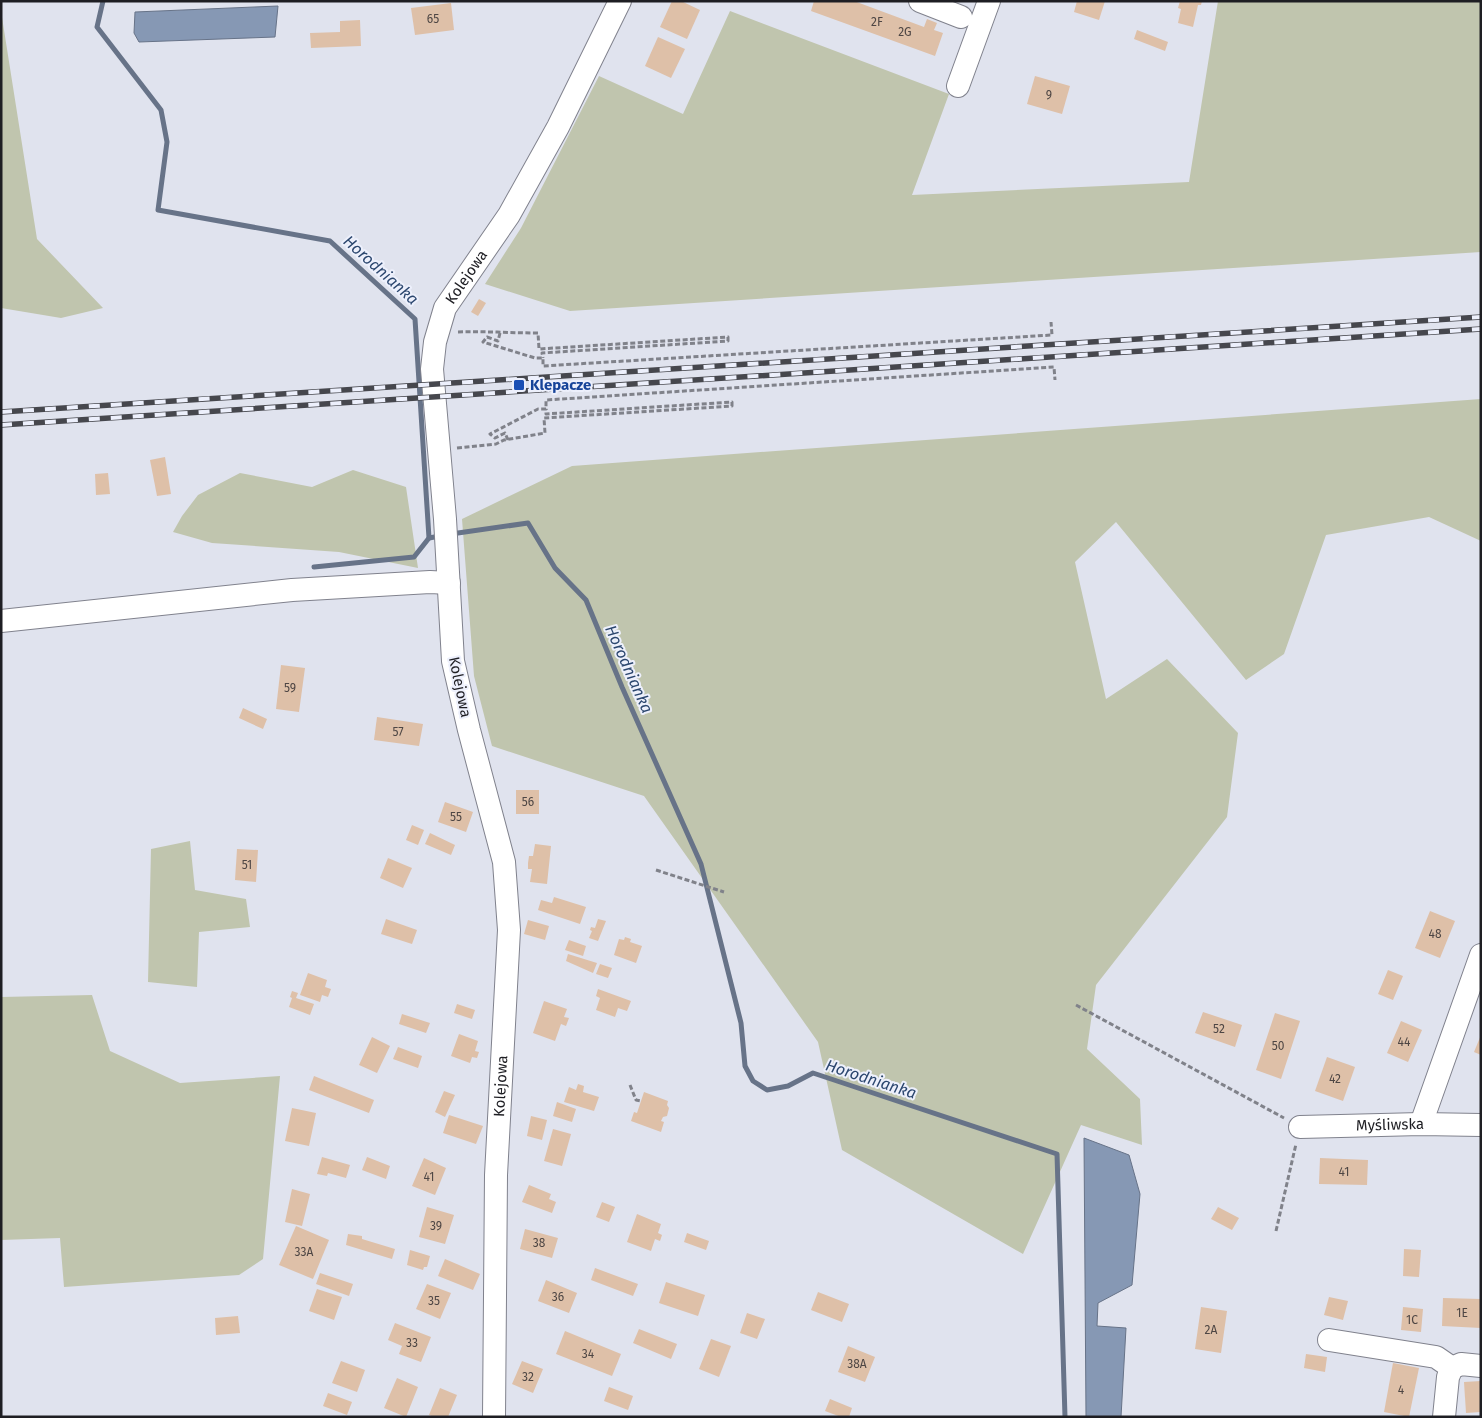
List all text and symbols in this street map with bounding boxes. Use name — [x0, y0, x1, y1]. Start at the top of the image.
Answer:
house number: 65 — [427, 12, 439, 26]
house number: 2F — [871, 15, 883, 29]
house number: 2G — [898, 25, 912, 39]
house number: 9 — [1046, 88, 1052, 102]
water label: Horodnianka — [340, 231, 422, 309]
street label: Kolejowa — [441, 246, 491, 307]
place label: Klepacze — [530, 376, 591, 394]
marker: Klepacze — [512, 378, 526, 392]
water label: Horodnianka — [601, 622, 657, 716]
street label: Kolejowa — [445, 655, 475, 719]
house number: 59 — [284, 681, 296, 695]
house number: 57 — [392, 725, 404, 739]
house number: 56 — [522, 795, 534, 809]
house number: 55 — [450, 810, 462, 824]
house number: 51 — [242, 858, 252, 872]
house number: 48 — [1429, 927, 1442, 941]
house number: 52 — [1213, 1022, 1225, 1036]
house number: 44 — [1398, 1035, 1411, 1049]
house number: 50 — [1272, 1039, 1285, 1053]
street label: Kolejowa — [490, 1055, 511, 1117]
water label: Horodnianka — [823, 1055, 919, 1103]
house number: 42 — [1329, 1072, 1341, 1086]
street label: Myśliwska — [1356, 1115, 1424, 1135]
house number: 41 — [1339, 1165, 1349, 1179]
house number: 41 — [424, 1170, 434, 1184]
house number: 39 — [430, 1219, 442, 1233]
house number: 38 — [533, 1236, 546, 1250]
house number: 33A — [295, 1245, 314, 1259]
house number: 36 — [552, 1290, 564, 1304]
house number: 35 — [428, 1294, 440, 1308]
house number: 1E — [1456, 1306, 1468, 1320]
house number: 1C — [1406, 1313, 1418, 1327]
house number: 2A — [1205, 1323, 1218, 1337]
house number: 33 — [406, 1336, 418, 1350]
house number: 34 — [582, 1347, 595, 1361]
house number: 38A — [847, 1357, 867, 1371]
house number: 32 — [522, 1370, 534, 1384]
house number: 4 — [1398, 1383, 1405, 1397]

